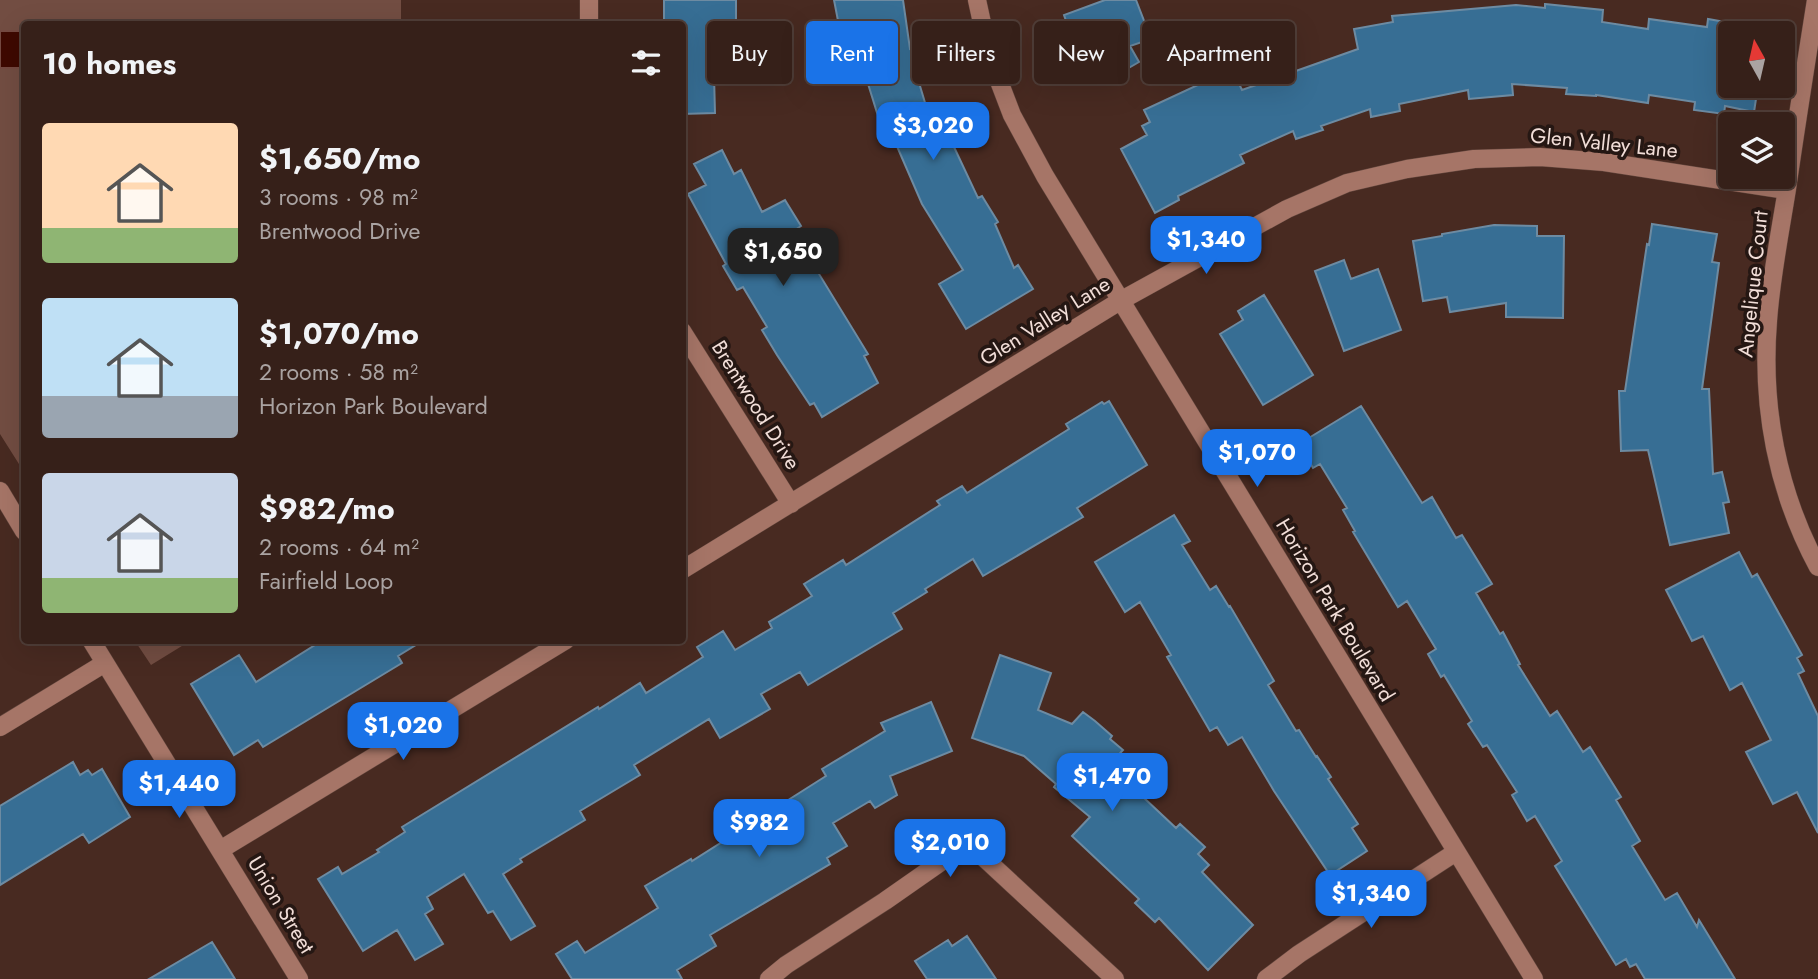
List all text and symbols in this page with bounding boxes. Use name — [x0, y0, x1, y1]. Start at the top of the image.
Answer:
chip: Buy — [707, 21, 792, 84]
chip: Rent — [806, 21, 898, 84]
chip: Filters — [912, 21, 1020, 84]
chip: New — [1034, 21, 1128, 84]
chip: Apartment — [1142, 21, 1295, 84]
north arrow — [1718, 21, 1796, 98]
map controls — [1718, 21, 1795, 189]
text: 10 homes — [42, 42, 176, 85]
icon: filters — [627, 44, 665, 82]
pin: $3,020 — [876, 102, 990, 162]
text: $3,020 — [892, 108, 974, 142]
button: layers — [1718, 112, 1795, 189]
street label: Glen Valley Lane — [1529, 120, 1679, 166]
text: $1,650/mo — [259, 137, 420, 180]
icon: home — [98, 151, 182, 235]
text: 3 rooms · 98 m² — [259, 180, 418, 214]
street label: Angelique Court — [1730, 209, 1776, 359]
text: Brentwood Drive — [259, 214, 420, 248]
pin: $1,340 — [1149, 216, 1263, 276]
text: $1,340 — [1166, 222, 1246, 256]
pin: $1,650 — [726, 229, 840, 288]
text: $1,650 — [744, 234, 822, 268]
street label: Glen Valley Lane — [974, 269, 1116, 373]
text: $1,070/mo — [259, 312, 419, 355]
icon: home — [98, 326, 182, 410]
street label: Brentwood Drive — [704, 335, 808, 476]
text: 2 rooms · 58 m² — [259, 355, 418, 389]
text: Horizon Park Boulevard — [259, 389, 488, 423]
pin: $1,070 — [1200, 430, 1314, 489]
text: $1,070 — [1218, 435, 1296, 469]
text: $982/mo — [259, 487, 395, 530]
icon: home — [98, 501, 182, 585]
street label: Horizon Park Boulevard — [1268, 513, 1402, 707]
text: 2 rooms · 64 m² — [259, 530, 419, 564]
text: Fairfield Loop — [259, 564, 393, 598]
pin: $1,020 — [346, 702, 460, 762]
text: $1,020 — [363, 708, 443, 742]
pin: $1,470 — [1055, 754, 1169, 813]
text: $1,470 — [1073, 759, 1151, 793]
pin: $1,440 — [122, 760, 236, 820]
text: $1,440 — [139, 766, 219, 800]
pin: $982 — [718, 800, 800, 859]
text: $982 — [729, 805, 789, 839]
pin: $2,010 — [893, 820, 1007, 879]
text: $2,010 — [910, 825, 990, 859]
street label: Union Street — [240, 851, 322, 959]
pin: $1,340 — [1314, 870, 1428, 930]
text: $1,340 — [1331, 876, 1411, 910]

